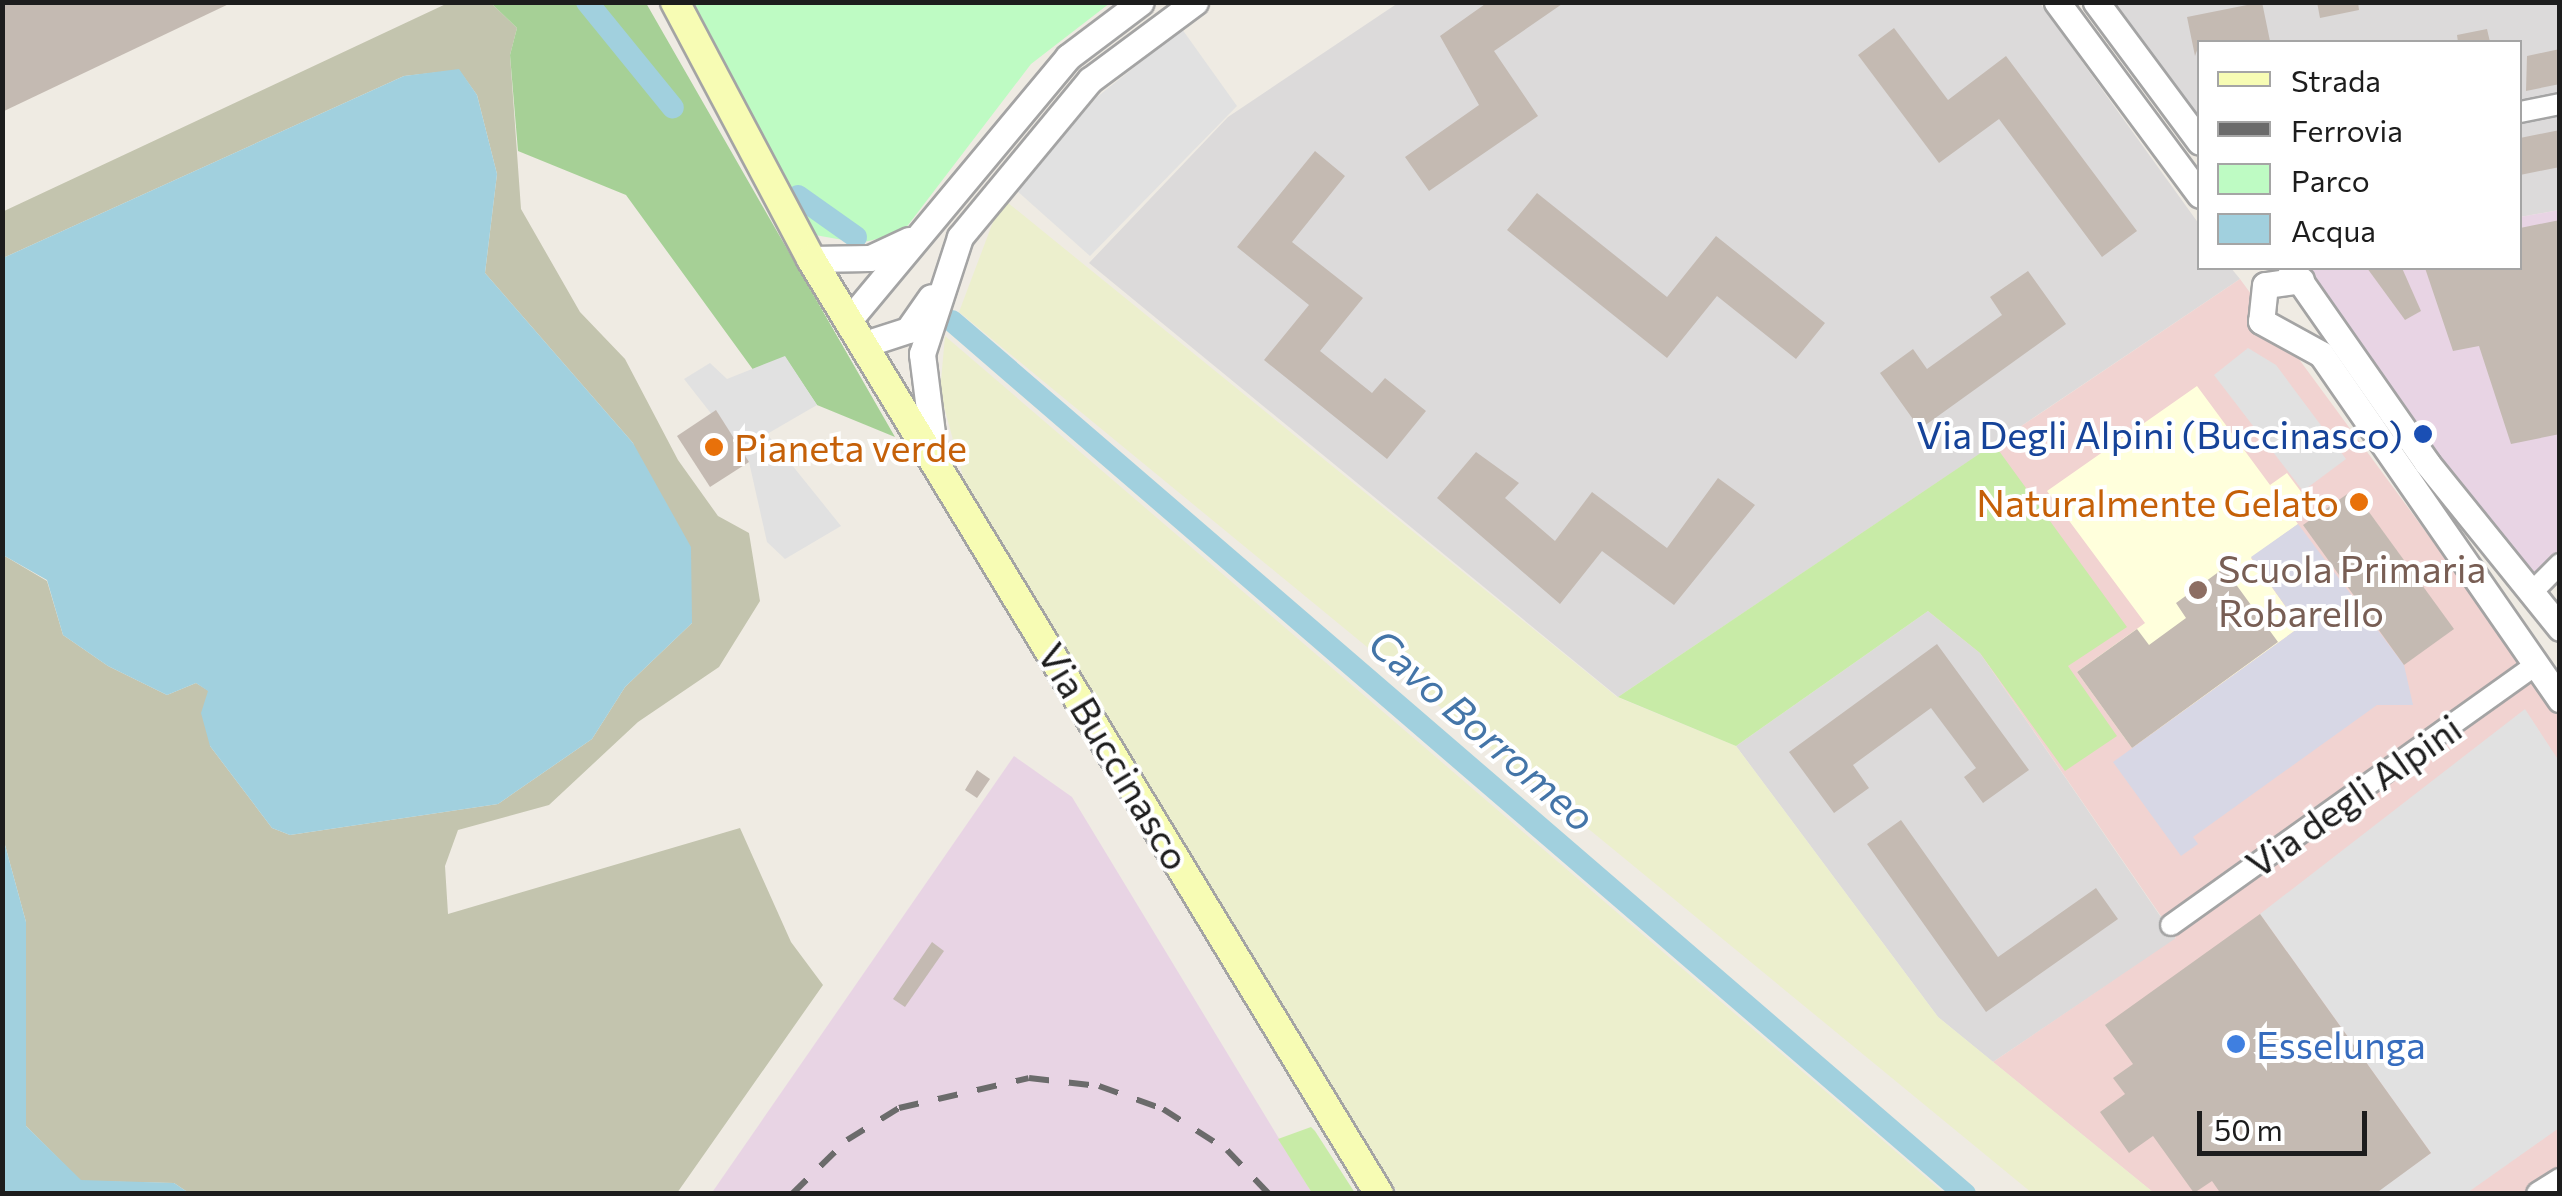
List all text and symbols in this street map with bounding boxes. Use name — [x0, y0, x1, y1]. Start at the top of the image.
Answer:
legend — [2197, 40, 2522, 270]
text: Strada — [2291, 61, 2381, 98]
text: Ferrovia — [2291, 111, 2403, 148]
text: Parco — [2291, 161, 2370, 198]
text: Acqua — [2291, 211, 2376, 248]
place label: Via Degli Alpini (Buccinasco) — [1916, 411, 2403, 457]
marker: Via Degli Alpini (Buccinasco) — [2412, 423, 2434, 445]
place label: Pianeta verde — [734, 424, 967, 470]
marker: Pianeta verde — [703, 436, 725, 458]
place label: Naturalmente Gelato — [1976, 479, 2339, 525]
marker: Naturalmente Gelato — [2348, 491, 2370, 513]
place label: Scuola Primaria Robarello — [2218, 545, 2486, 634]
marker: Scuola Primaria Robarello — [2187, 579, 2209, 601]
water label: Cavo Borromeo — [1360, 618, 1606, 840]
street label: Via Buccinasco — [1029, 634, 1201, 878]
street label: Via degli Alpini — [2237, 704, 2469, 886]
place label: Esselunga — [2256, 1021, 2426, 1067]
marker: Esselunga — [2225, 1033, 2247, 1055]
scale bar — [2202, 1091, 2372, 1153]
text: 50 m — [2214, 1110, 2283, 1147]

